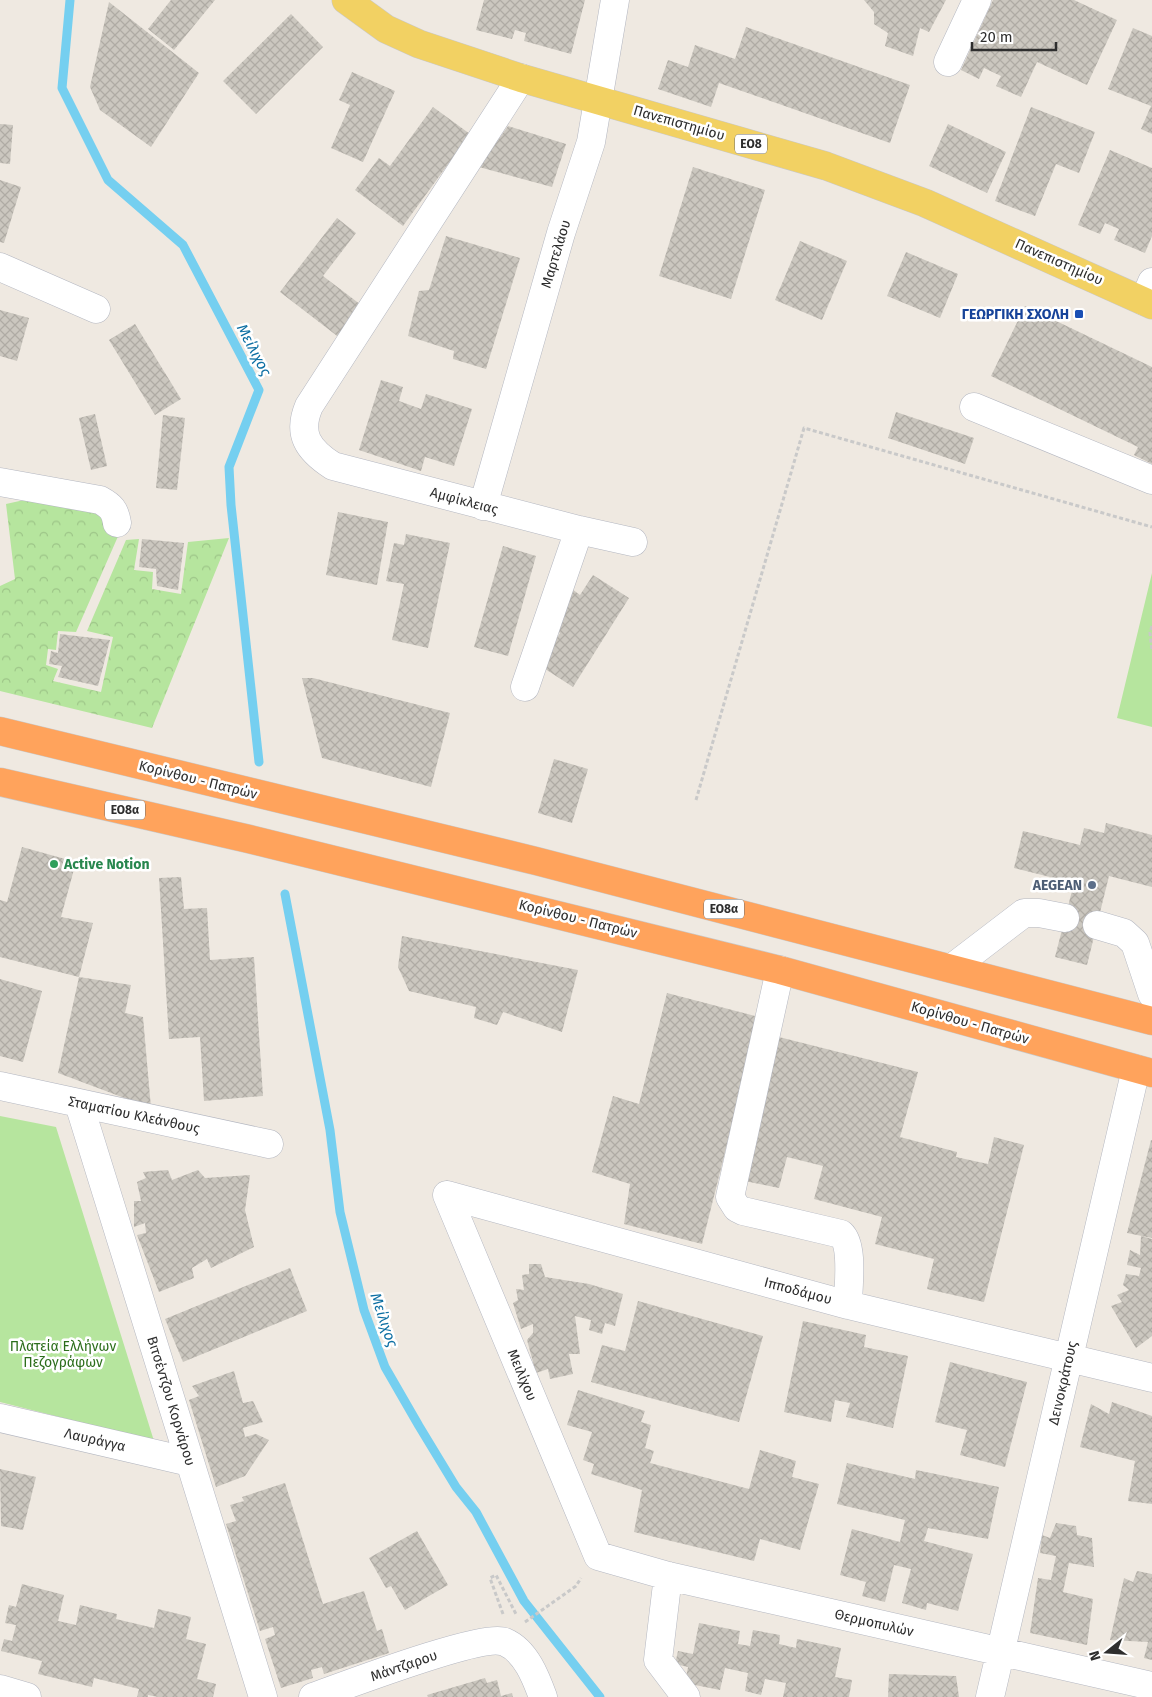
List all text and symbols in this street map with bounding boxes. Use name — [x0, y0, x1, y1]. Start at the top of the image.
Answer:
scale bar — [972, 20, 1056, 52]
text: 20 m — [980, 28, 1013, 46]
street label: Πανεπιστημίου — [631, 102, 727, 144]
road number: ΕΟ8 — [735, 134, 767, 154]
street label: Μαρτελάου — [538, 218, 574, 290]
street label: Πανεπιστημίου — [1012, 235, 1106, 289]
place label: ΓΕΩΡΓΙΚΗ ΣΧΟΛΗ — [962, 306, 1069, 323]
marker: ΓΕΩΡΓΙΚΗ ΣΧΟΛΗ — [1073, 308, 1085, 320]
water label: Μείλιχος — [233, 321, 276, 380]
street label: Αμφίκλειας — [428, 484, 500, 518]
street label: Κορίνθου - Πατρών — [137, 757, 259, 803]
road number: ΕΟ8α — [105, 800, 145, 820]
place label: Active Notion — [63, 856, 150, 873]
marker: Active Notion — [48, 858, 60, 870]
place label: AEGEAN — [1032, 877, 1082, 894]
marker: AEGEAN — [1086, 879, 1098, 891]
street label: Κορίνθου - Πατρών — [517, 896, 639, 942]
road number: ΕΟ8α — [704, 900, 744, 919]
street label: Κορίνθου - Πατρών — [909, 998, 1031, 1048]
street label: Σταματίου Κλεάνθους — [67, 1093, 202, 1137]
street label: Ιπποδάμου — [762, 1274, 834, 1308]
water label: Μείλιχος — [366, 1291, 402, 1350]
street label: Βιτσέντζου Κορνάρου — [143, 1334, 199, 1468]
park label: Πλατεία Ελλήνων Πεζογράφων — [10, 1338, 116, 1371]
street label: Δεινοκράτους — [1045, 1339, 1081, 1427]
street label: Μειλίχου — [504, 1347, 540, 1403]
street label: Λαυράγγα — [63, 1425, 127, 1455]
street label: Θερμοπυλών — [833, 1606, 915, 1640]
north arrow — [1082, 1627, 1132, 1677]
street label: Μάντζαρου — [368, 1647, 440, 1685]
text: N — [1086, 1649, 1105, 1663]

